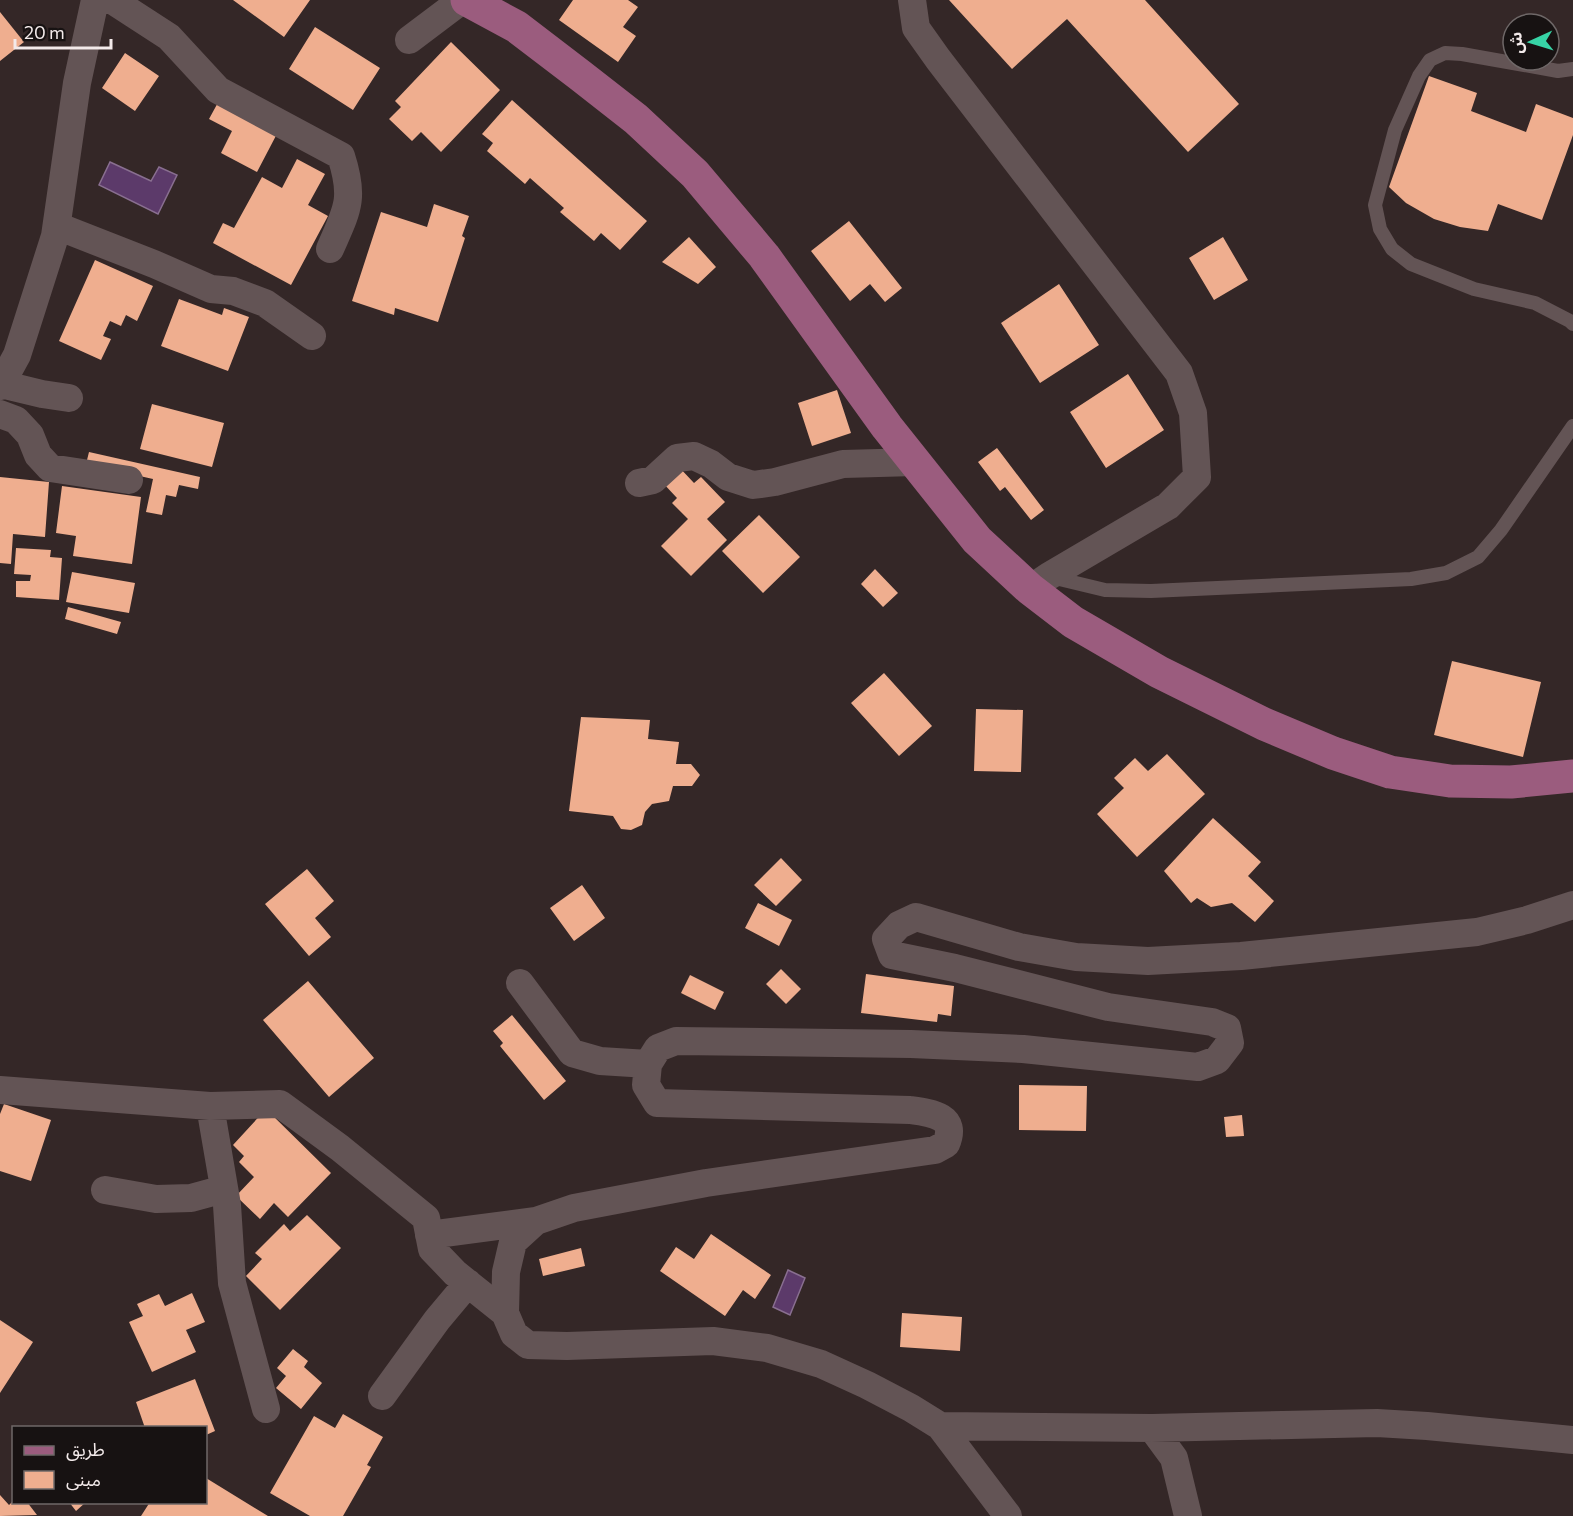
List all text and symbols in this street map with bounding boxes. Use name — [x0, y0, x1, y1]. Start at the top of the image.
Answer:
scale bar — [15, 12, 111, 50]
north arrow — [1501, 12, 1561, 72]
text: 20 m — [24, 21, 65, 43]
text: ش — [1505, 31, 1527, 55]
legend — [12, 1426, 207, 1504]
text: طريق — [66, 1438, 105, 1461]
text: مبنى — [66, 1468, 101, 1491]

